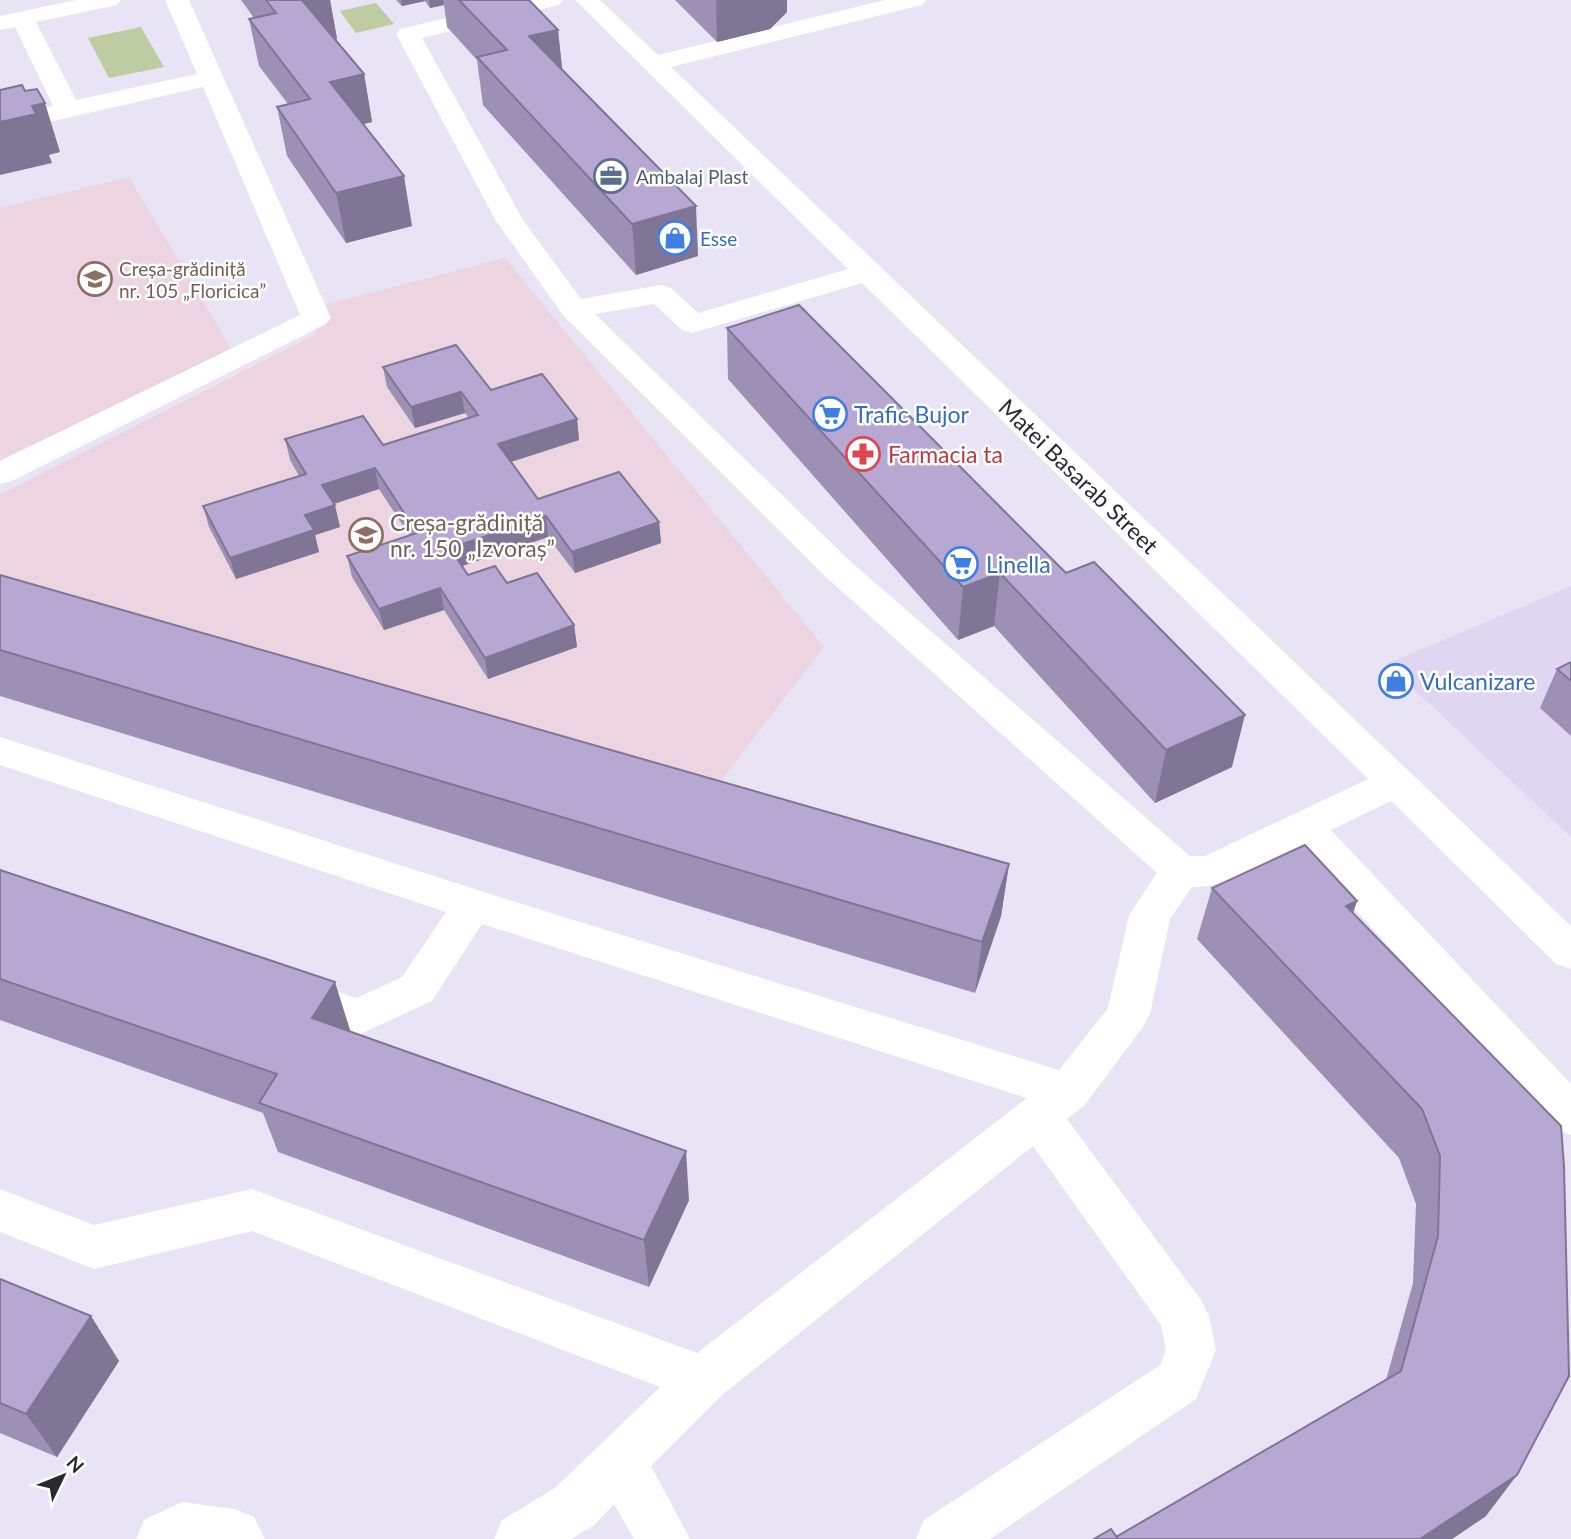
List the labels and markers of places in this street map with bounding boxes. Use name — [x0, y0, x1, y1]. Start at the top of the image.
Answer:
office icon: Ambalaj Plast — [592, 157, 630, 195]
place label: Ambalaj Plast — [636, 165, 748, 188]
shop icon: Esse — [656, 219, 694, 257]
place label: Esse — [700, 227, 737, 250]
place label: Creșa-grădiniță nr. 105 „Floricica” — [119, 257, 266, 302]
school or university icon: Creșa-grădiniță nr. 105 „Floricica” — [76, 260, 114, 298]
supermarket icon: Trafic Bujor — [811, 395, 849, 433]
place label: Trafic Bujor — [854, 400, 970, 428]
pharmacy icon: Farmacia ta — [844, 435, 882, 473]
place label: Farmacia ta — [888, 440, 1003, 468]
place label: Creșa-grădiniță nr. 150 „Izvoraș” — [390, 508, 555, 562]
school or university icon: Creșa-grădiniță nr. 150 „Izvoraș” — [347, 516, 385, 554]
supermarket icon: Linella — [942, 545, 980, 583]
place label: Linella — [986, 550, 1051, 578]
shop icon: Vulcanizare — [1377, 662, 1415, 700]
place label: Vulcanizare — [1420, 667, 1535, 695]

